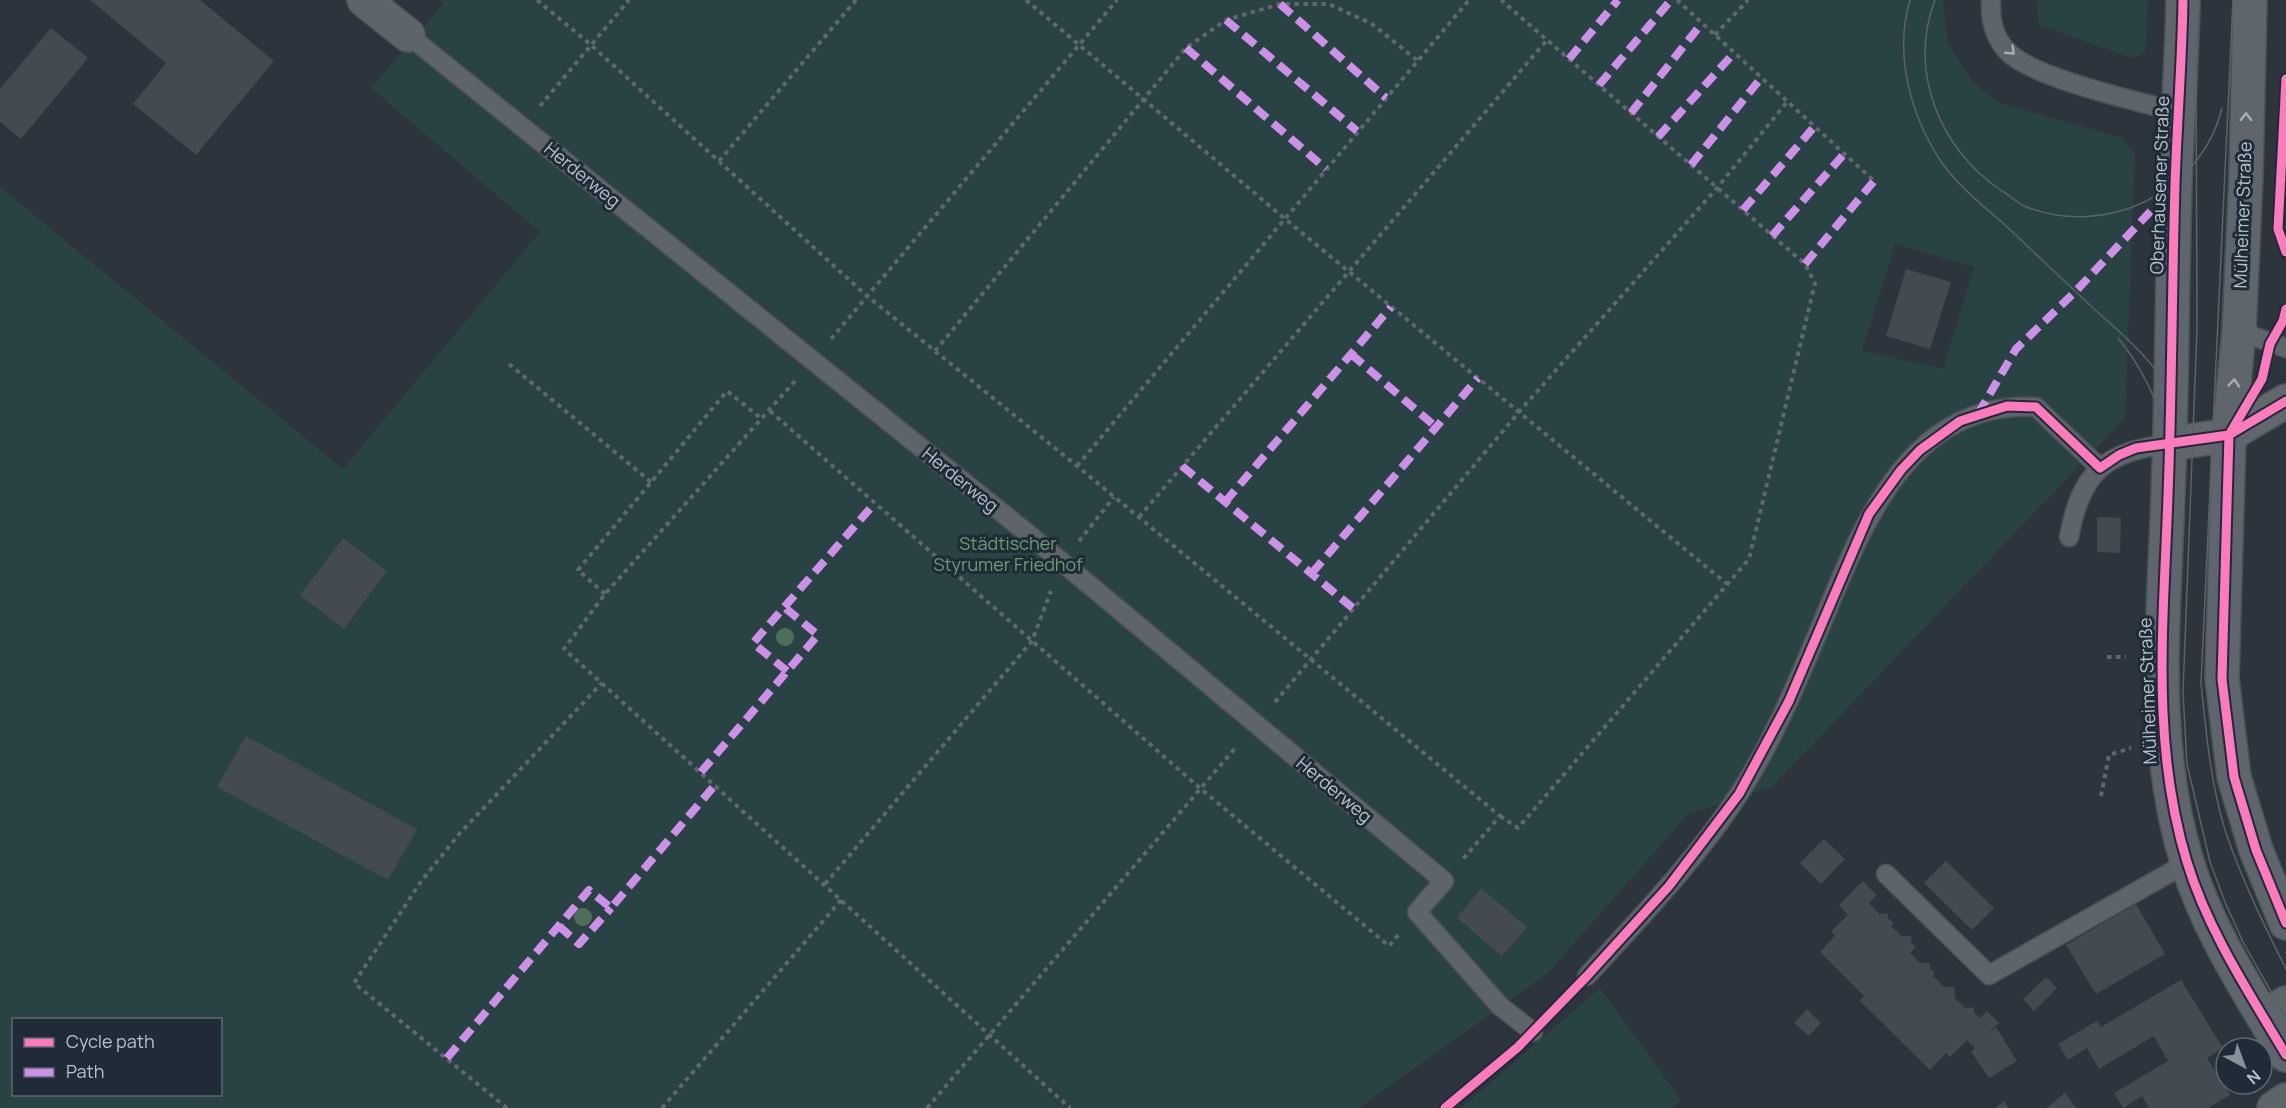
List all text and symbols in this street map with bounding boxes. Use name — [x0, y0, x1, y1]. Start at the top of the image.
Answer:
one-way arrow — [2004, 44, 2014, 55]
street label: Oberhausener Straße — [2144, 95, 2174, 275]
one-way arrow — [2240, 113, 2252, 122]
street label: Herderweg — [540, 136, 626, 212]
street label: Mülheimer Straße — [2227, 141, 2257, 289]
one-way arrow — [2227, 379, 2240, 388]
street label: Herderweg — [918, 441, 1004, 517]
park label: Städtischer Styrumer Friedhof — [933, 531, 1083, 576]
street label: Mülheimer Straße — [2132, 617, 2162, 765]
street label: Herderweg — [1292, 751, 1377, 828]
legend — [12, 1018, 222, 1096]
text: Cycle path — [66, 1029, 155, 1053]
north arrow — [2214, 1036, 2274, 1096]
text: Path — [66, 1059, 104, 1083]
text: N — [2242, 1065, 2265, 1089]

